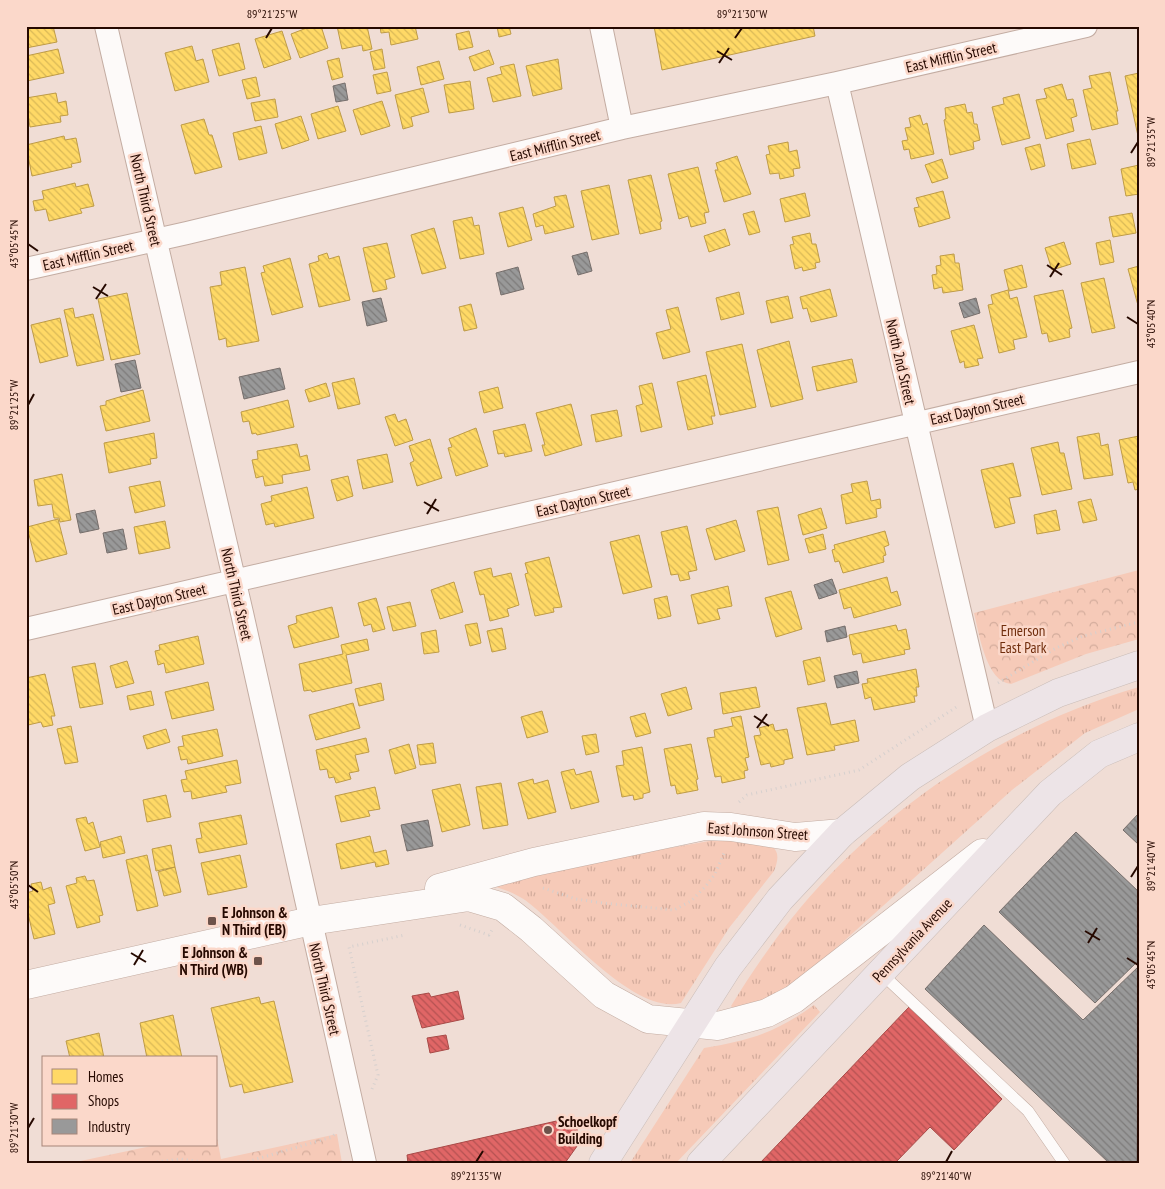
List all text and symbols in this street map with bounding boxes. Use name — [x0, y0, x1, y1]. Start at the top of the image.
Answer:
text: 89°21'25"W — [247, 6, 297, 21]
text: 89°21'30"W — [717, 6, 767, 21]
street label: East Mifflin Street — [904, 37, 998, 77]
text: 89°21'35"W — [1143, 117, 1158, 167]
street label: East Mifflin Street — [508, 125, 602, 165]
street label: North Third Street — [126, 152, 166, 248]
text: 43°05'45"N — [6, 220, 21, 268]
street label: East Mifflin Street — [41, 235, 135, 275]
text: 43°05'40"N — [1143, 300, 1158, 348]
street label: North 2nd Street — [882, 317, 920, 407]
text: 89°21'25"W — [6, 380, 21, 430]
street label: East Dayton Street — [928, 389, 1026, 429]
street label: East Dayton Street — [534, 481, 632, 521]
street label: North Third Street — [217, 546, 257, 642]
street label: East Dayton Street — [110, 579, 208, 619]
park label: Emerson East Park — [999, 621, 1047, 657]
street label: East Johnson Street — [707, 818, 809, 844]
text: 89°21'40"W — [1143, 841, 1158, 891]
text: 43°05'50"N — [6, 861, 21, 909]
street label: Pennsylvania Avenue — [868, 894, 956, 986]
place label: E Johnson & N Third (EB) — [222, 903, 288, 939]
marker: E Johnson & N Third (EB) — [206, 915, 218, 927]
street label: North Third Street — [305, 941, 345, 1037]
text: 43°05'45"N — [1143, 941, 1158, 989]
place label: E Johnson & N Third (WB) — [179, 943, 248, 979]
marker: E Johnson & N Third (WB) — [252, 955, 264, 967]
legend — [42, 1056, 218, 1146]
text: Homes — [88, 1067, 124, 1086]
text: Shops — [88, 1091, 119, 1110]
text: 89°21'30"W — [6, 1103, 21, 1153]
place label: Schoelkopf Building — [558, 1112, 618, 1148]
text: Industry — [88, 1117, 130, 1136]
marker: Schoelkopf Building — [542, 1124, 554, 1136]
text: 89°21'35"W — [451, 1168, 501, 1183]
text: 89°21'40"W — [921, 1168, 971, 1183]

